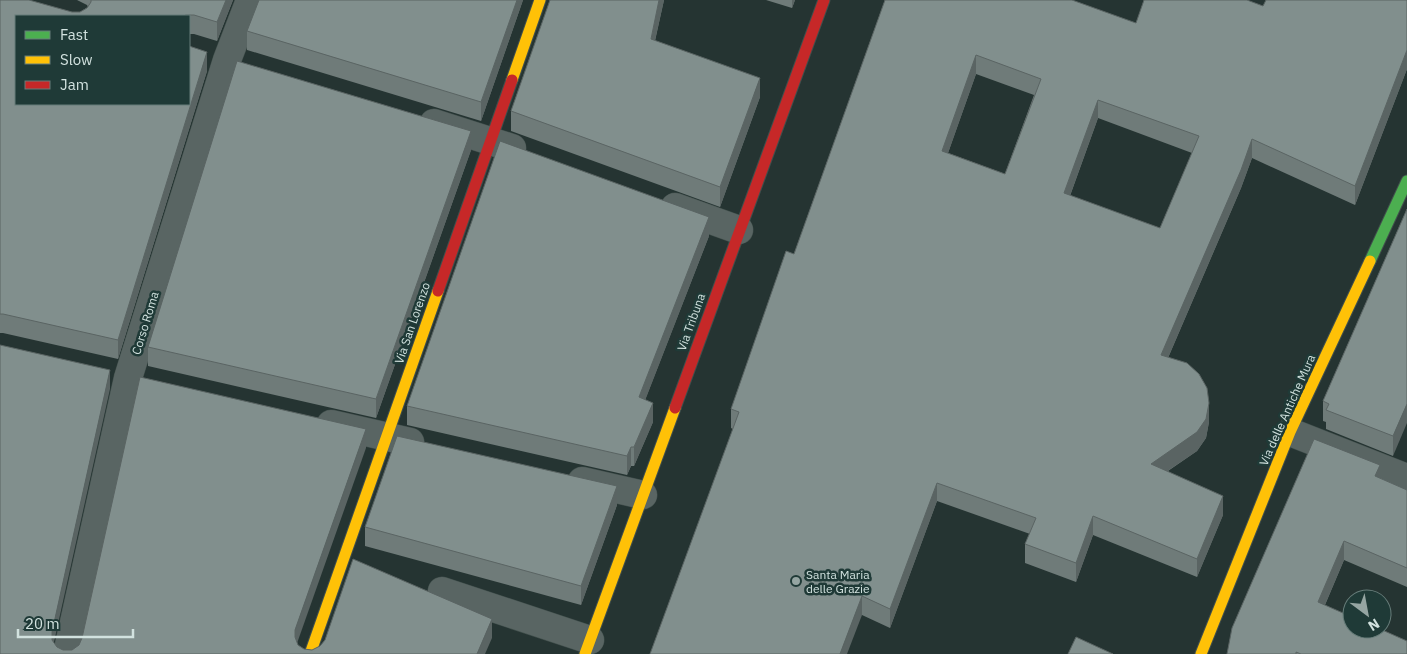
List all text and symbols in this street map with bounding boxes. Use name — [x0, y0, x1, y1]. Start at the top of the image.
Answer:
legend — [15, 15, 190, 105]
text: Fast — [60, 25, 88, 44]
text: Slow — [60, 50, 93, 69]
text: Jam — [60, 75, 89, 94]
street label: Via San Lorenzo — [391, 280, 433, 366]
street label: Corso Roma — [128, 289, 162, 356]
street label: Via Tribuna — [674, 291, 709, 353]
street label: Via delle Antiche Mura — [1256, 351, 1319, 468]
place label: Santa Maria delle Grazie — [806, 567, 870, 596]
marker: Santa Maria delle Grazie — [790, 575, 802, 587]
north arrow — [1342, 589, 1392, 639]
scale bar — [18, 606, 132, 638]
text: 20 m — [25, 614, 60, 633]
text: N — [1365, 615, 1383, 635]

